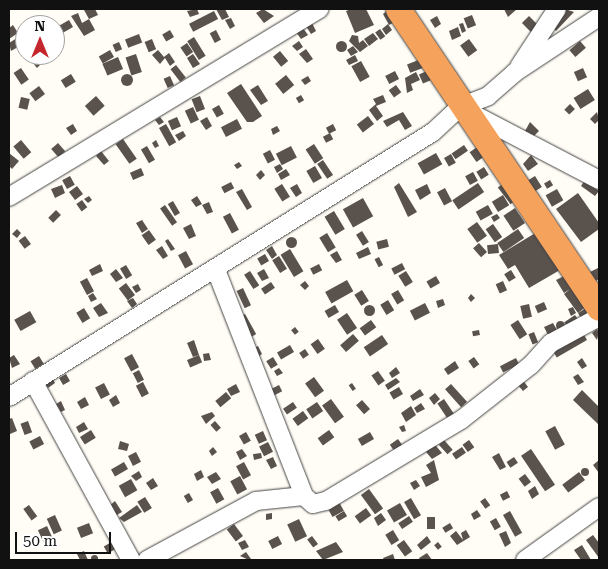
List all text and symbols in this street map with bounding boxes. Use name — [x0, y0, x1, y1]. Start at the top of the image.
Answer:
north arrow — [15, 15, 65, 65]
text: N — [35, 18, 45, 34]
scale bar — [18, 522, 114, 554]
text: 50 m — [23, 532, 57, 550]

